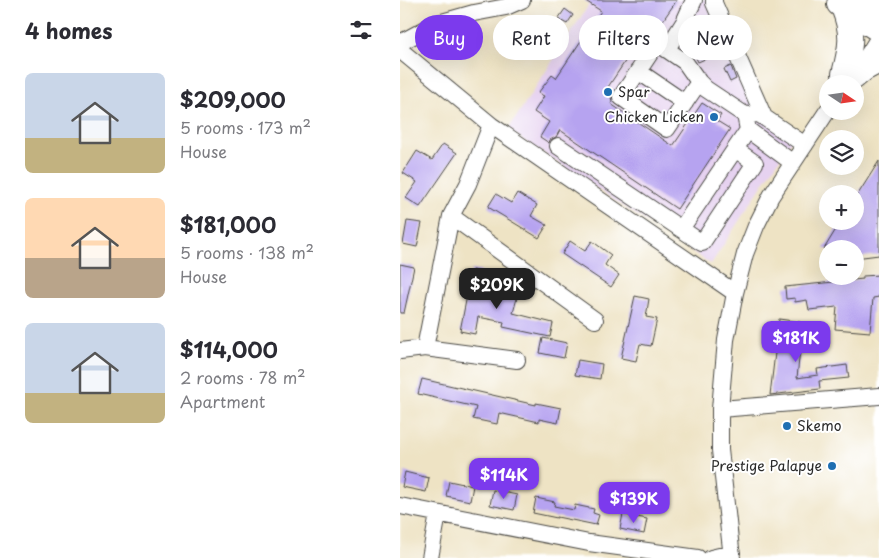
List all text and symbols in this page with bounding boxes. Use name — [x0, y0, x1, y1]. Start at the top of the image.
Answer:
text: 4 homes — [25, 14, 112, 46]
chip: Buy — [415, 15, 483, 60]
chip: Rent — [493, 15, 569, 60]
chip: Filters — [579, 15, 668, 60]
chip: New — [678, 15, 752, 60]
icon: filters — [347, 16, 375, 44]
north arrow — [819, 75, 864, 120]
map controls — [819, 75, 864, 285]
place label: Spar — [618, 81, 650, 102]
text: $209,000 — [180, 83, 286, 115]
marker: Spar — [602, 86, 614, 98]
icon: home — [65, 93, 125, 153]
place label: Chicken Licken — [604, 106, 704, 127]
marker: Chicken Licken — [708, 111, 720, 123]
text: 5 rooms · 173 m² — [180, 115, 311, 139]
button: layers — [819, 130, 864, 175]
text: House — [180, 139, 227, 163]
button: + — [819, 185, 864, 230]
text: $181,000 — [180, 208, 276, 240]
icon: home — [65, 218, 125, 278]
text: 5 rooms · 138 m² — [180, 240, 314, 264]
button: − — [819, 240, 864, 285]
text: House — [180, 264, 227, 288]
pin: $209K — [462, 268, 532, 310]
text: $209K — [470, 272, 524, 296]
pin: $181K — [761, 320, 831, 363]
text: $181K — [772, 325, 820, 349]
text: $114,000 — [180, 333, 278, 365]
icon: home — [65, 343, 125, 403]
text: 2 rooms · 78 m² — [180, 365, 306, 389]
text: Apartment — [180, 389, 265, 413]
place label: Skemo — [797, 415, 842, 436]
marker: Skemo — [781, 420, 793, 432]
place label: Prestige Palapye — [711, 455, 822, 476]
pin: $114K — [469, 458, 539, 500]
marker: Prestige Palapye — [826, 460, 838, 472]
text: $114K — [480, 462, 528, 486]
pin: $139K — [599, 482, 669, 524]
text: $139K — [610, 486, 658, 510]

